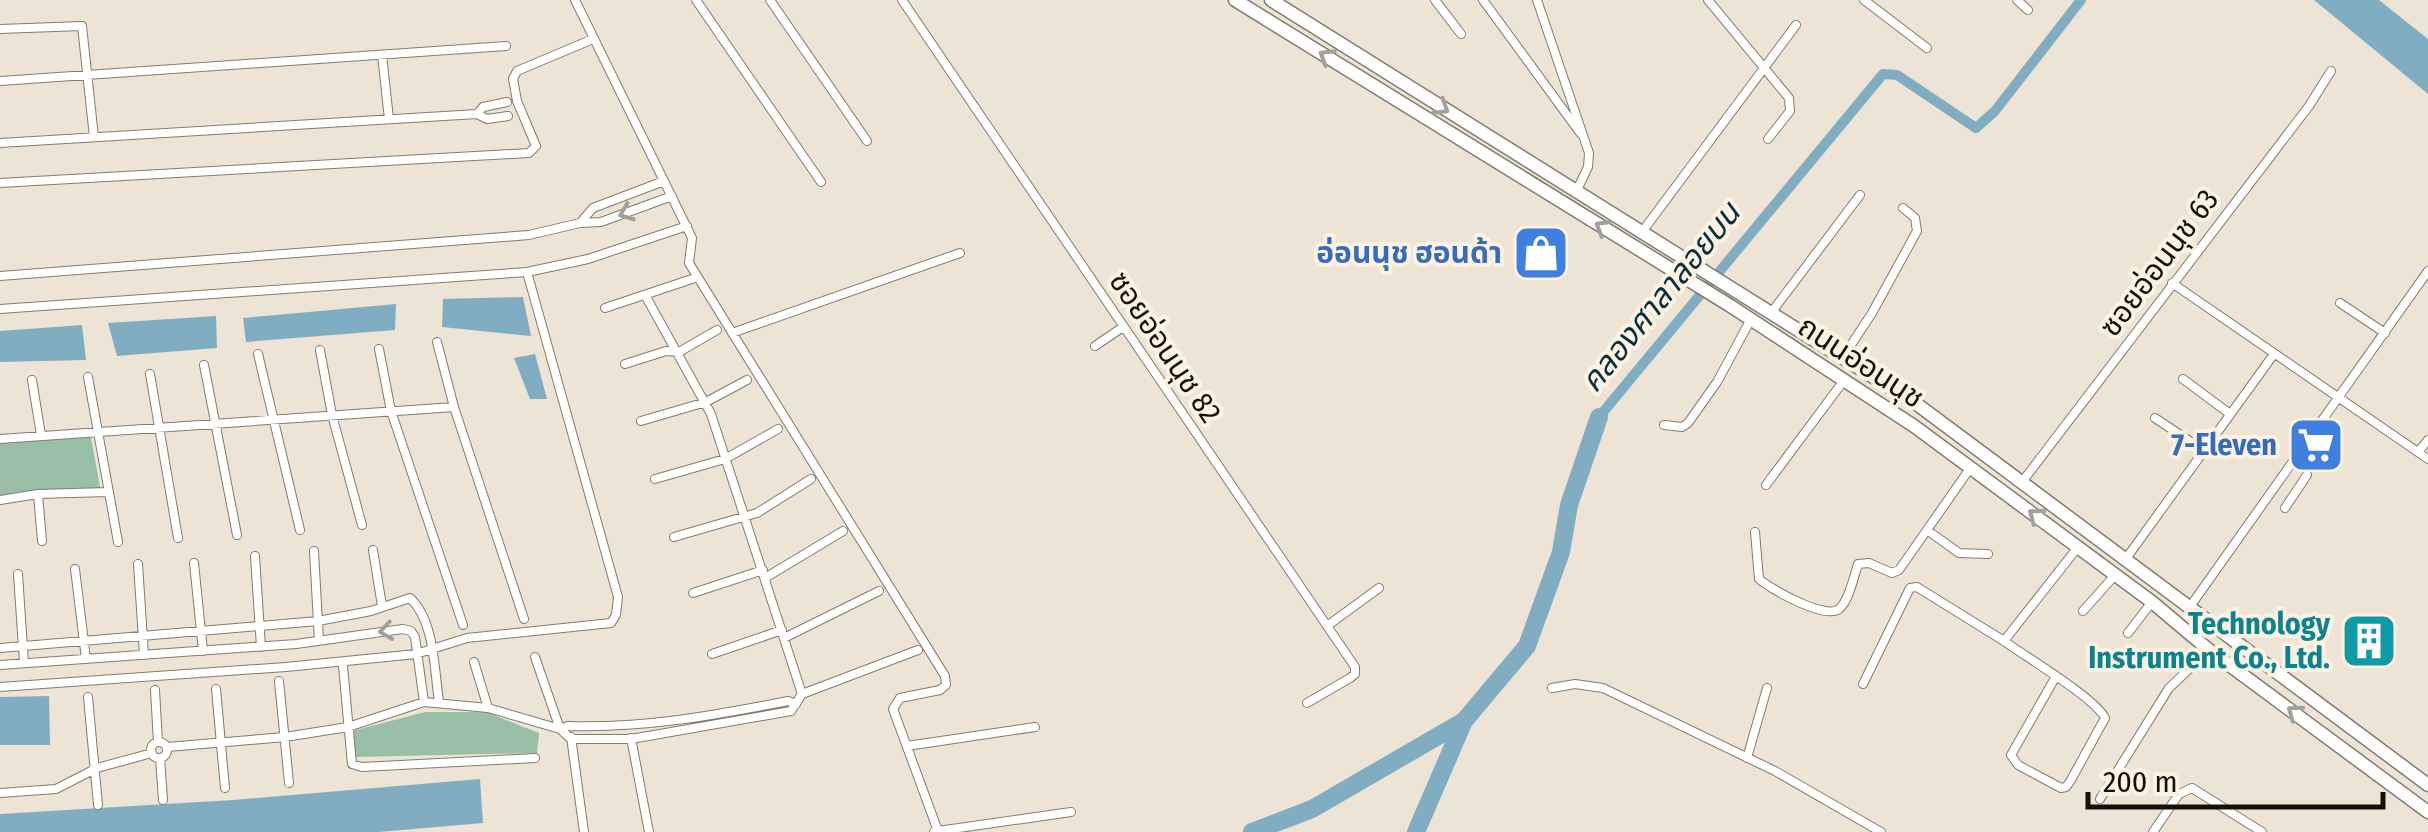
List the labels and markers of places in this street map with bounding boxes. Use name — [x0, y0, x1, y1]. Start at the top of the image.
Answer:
shop icon: อ่อนนุช ฮอนด้า — [1511, 223, 1571, 283]
place label: อ่อนนุช ฮอนด้า — [1316, 235, 1502, 271]
supermarket icon: 7-Eleven — [2286, 415, 2346, 475]
place label: 7-Eleven — [2171, 427, 2277, 463]
place label: Technology Instrument Co., Ltd. — [2088, 606, 2331, 676]
building icon: Technology Instrument Co., Ltd. — [2339, 611, 2399, 671]

